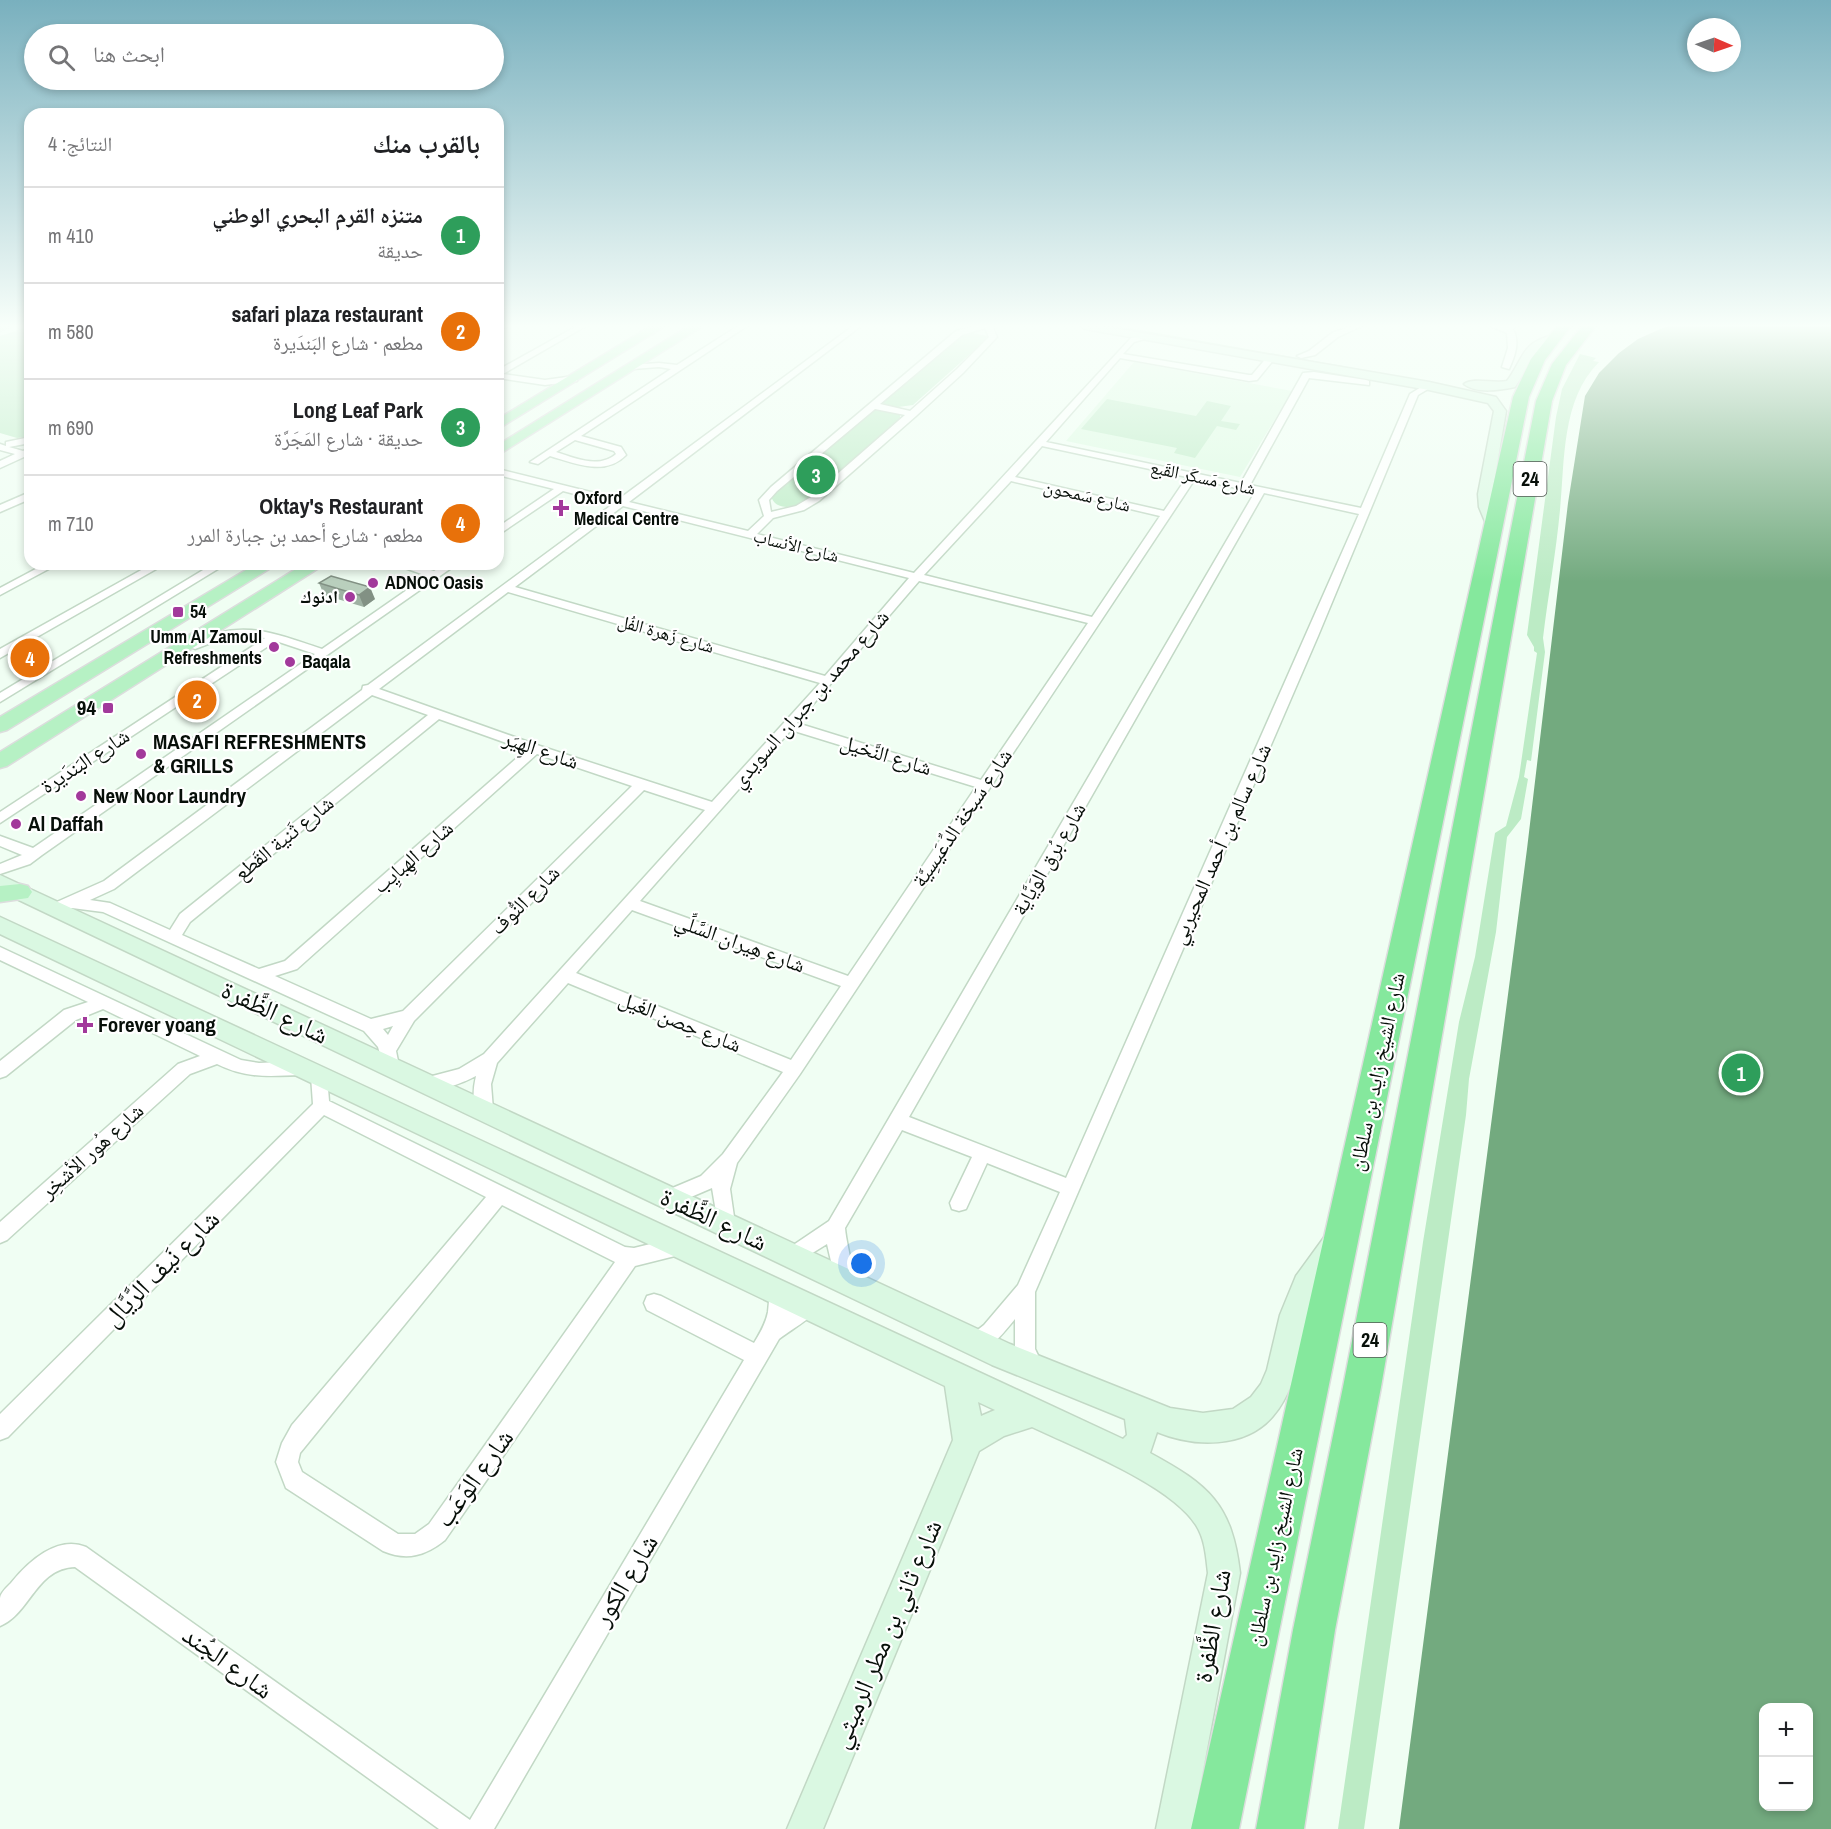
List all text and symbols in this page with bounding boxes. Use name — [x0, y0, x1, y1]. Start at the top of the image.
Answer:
north arrow — [1687, 18, 1741, 72]
search box — [24, 24, 504, 90]
text: ابحث هنا — [93, 39, 165, 69]
icon: search — [45, 41, 78, 74]
text: بالقرب منك — [373, 126, 480, 161]
text: النتائج: 4 — [48, 130, 112, 157]
text: متنزه القرم البحري الوطني — [212, 200, 423, 230]
text: 410 m — [48, 222, 94, 249]
text: 1 — [456, 222, 465, 249]
text: حديقة — [377, 237, 423, 264]
text: safari plaza restaurant — [231, 299, 423, 329]
text: 580 m — [48, 318, 94, 345]
text: 2 — [456, 318, 465, 345]
text: مطعم · شارع البَندَيرة — [273, 329, 423, 356]
text: Long Leaf Park — [293, 395, 423, 425]
text: 690 m — [48, 414, 94, 441]
text: 3 — [456, 414, 465, 441]
text: حديقة · شارع المَجَرَّة — [274, 425, 423, 452]
pin: 3 — [796, 452, 836, 498]
street label: شارع مَسكَر القَبع — [1148, 454, 1258, 501]
road number: 24 — [1514, 462, 1546, 496]
street label: شارع سَمحون — [1041, 473, 1133, 518]
place label: Oxford Medical Centre — [574, 485, 679, 531]
text: Oktay's Restaurant — [259, 491, 423, 521]
marker: Oxford Medical Centre — [552, 499, 570, 517]
text: 710 m — [48, 510, 94, 537]
text: 4 — [456, 510, 465, 537]
text: مطعم · شارع أحمد بن جبارة المرر — [188, 521, 423, 548]
street label: شارع الأنساب — [751, 523, 841, 568]
place label: ADNOC Oasis — [385, 570, 483, 595]
marker: ADNOC Oasis — [366, 576, 380, 590]
place label: ادنوك — [300, 584, 338, 609]
marker: ادنوك — [343, 590, 357, 604]
place label: 54 — [190, 599, 207, 624]
street label: شارع محمد بن جبران السويدي — [724, 603, 897, 796]
marker: 54 — [171, 605, 185, 619]
street label: شارع زَهرة الفُل — [615, 608, 717, 659]
place label: Umm Al Zamoul Refreshments — [150, 624, 262, 670]
pin: 4 — [10, 636, 50, 680]
marker: Umm Al Zamoul Refreshments — [267, 640, 281, 654]
place label: Baqala — [302, 649, 351, 674]
marker: Baqala — [283, 655, 297, 669]
pin: 2 — [178, 678, 216, 722]
place label: 94 — [77, 693, 96, 722]
marker: 94 — [101, 701, 115, 715]
street label: شارع البَندَيرة — [35, 721, 135, 800]
street label: شارع الهِيَر — [498, 723, 583, 777]
place label: MASAFI REFRESHMENTS & GRILLS — [153, 727, 366, 780]
street label: شارع النَّخيل — [837, 727, 935, 782]
street label: شارع سالم بن أحمد المحيربي — [1163, 739, 1280, 950]
street label: شارع سَبخة الدِّعَيسِيَّة — [904, 743, 1019, 893]
marker: MASAFI REFRESHMENTS & GRILLS — [134, 747, 148, 761]
place label: New Noor Laundry — [93, 781, 247, 810]
street label: شارع ثَنية القَطع — [228, 788, 340, 887]
marker: New Noor Laundry — [74, 789, 88, 803]
street label: شارع بُرق الوَيَّاية — [1005, 797, 1093, 920]
place label: Al Daffah — [28, 809, 104, 838]
street label: شارع الهِبايِب — [366, 814, 460, 901]
marker: Al Daffah — [9, 817, 23, 831]
street label: شارع النُّوف — [483, 858, 566, 941]
street label: شارع هِيران السَّلِّي — [670, 906, 809, 982]
street label: شارع الشيخ زايد بن سلطان — [1341, 970, 1412, 1174]
street label: شارع الظَّفرة — [216, 971, 335, 1052]
street label: شارع حِصن الغَيل — [615, 984, 746, 1059]
place label: Forever yoang — [98, 1010, 216, 1039]
marker: Forever yoang — [76, 1016, 94, 1034]
pin: 1 — [1722, 1050, 1760, 1096]
street label: شارع هُور الأشخِر — [33, 1096, 150, 1206]
street label: شارع الظَّفرة — [655, 1178, 774, 1259]
street label: شارع نَيف الرَّيَّال — [94, 1201, 227, 1334]
your location — [847, 1249, 876, 1278]
road number: 24 — [1354, 1323, 1386, 1357]
street label: شارع الوَعَب — [426, 1421, 521, 1534]
street label: شارع الشيخ زايد بن سلطان — [1239, 1445, 1310, 1649]
street label: شارع ثاني بن مطر الرميثي — [821, 1514, 953, 1755]
street label: شارع الكور — [583, 1527, 666, 1633]
street label: شارع الظَّفرة — [1184, 1566, 1239, 1685]
street label: شارع الجُند — [176, 1617, 281, 1706]
map controls — [1759, 1703, 1813, 1811]
button: + — [1759, 1703, 1813, 1757]
button: − — [1759, 1757, 1813, 1811]

